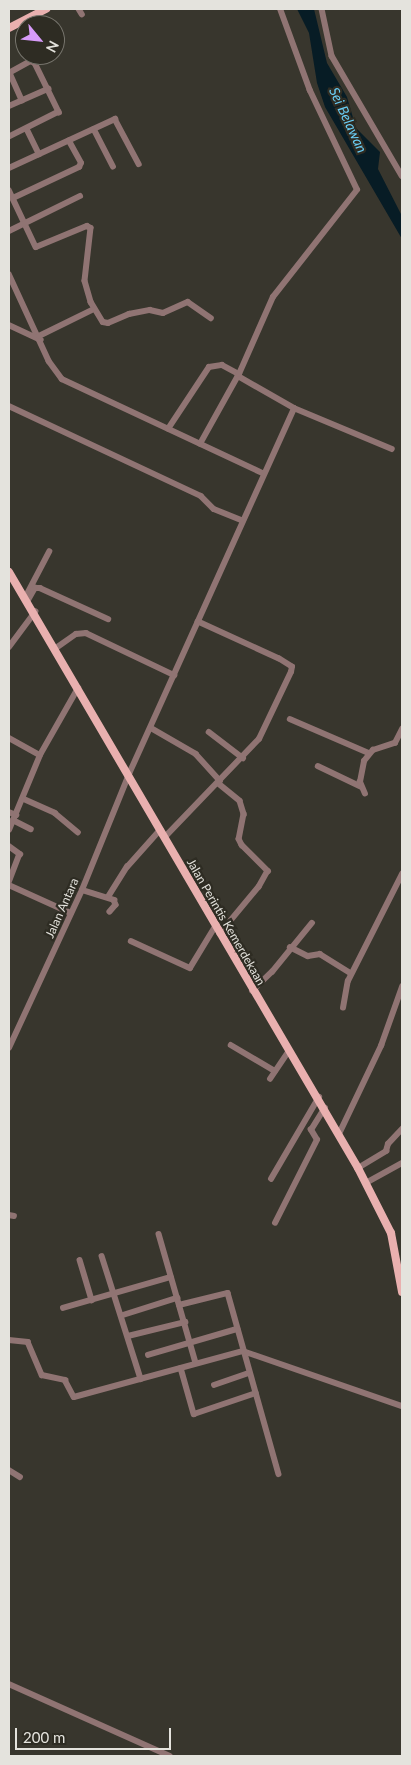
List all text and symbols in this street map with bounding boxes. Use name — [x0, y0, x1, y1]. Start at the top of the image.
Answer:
north arrow — [15, 15, 65, 65]
text: N — [43, 38, 63, 56]
water label: Sei Belawan — [326, 85, 370, 155]
street label: Jalan Perintis Kemerdekaan — [184, 856, 268, 988]
street label: Jalan Antara — [42, 876, 82, 940]
scale bar — [18, 1718, 174, 1750]
text: 200 m — [23, 1728, 65, 1746]

